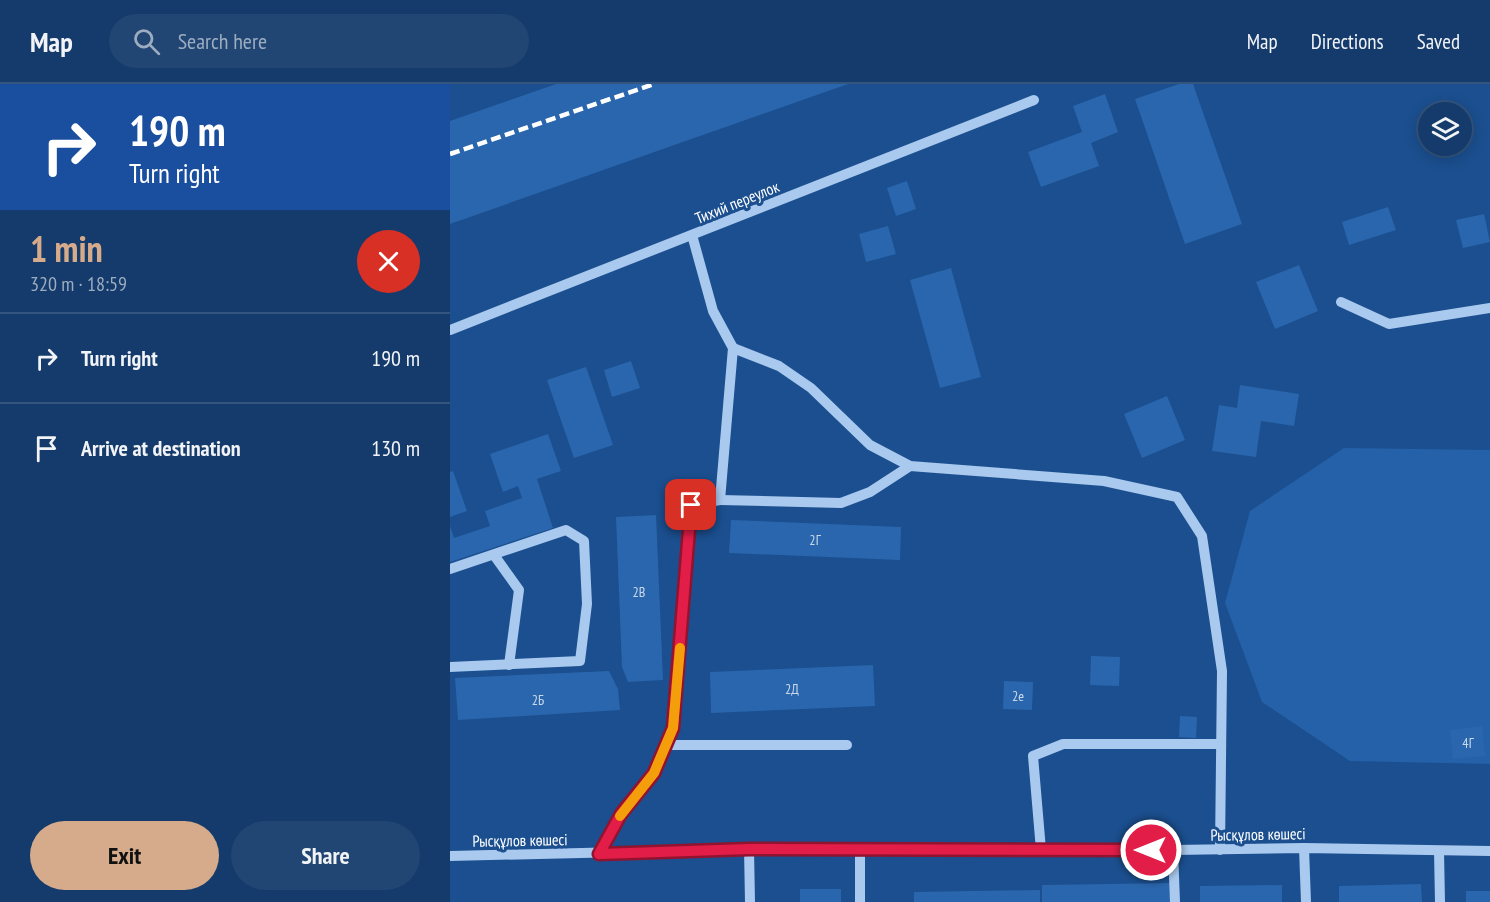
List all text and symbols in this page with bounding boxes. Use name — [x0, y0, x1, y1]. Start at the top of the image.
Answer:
search box — [109, 14, 529, 68]
text: Map — [30, 23, 73, 60]
icon: search — [130, 25, 163, 58]
text: Search here — [178, 27, 267, 55]
text: Map — [1247, 28, 1278, 55]
text: Directions — [1311, 28, 1384, 55]
text: Saved — [1417, 28, 1460, 55]
map controls — [1418, 102, 1472, 156]
button: layers — [1418, 102, 1472, 156]
text: 190 m — [129, 103, 226, 158]
icon: right — [30, 108, 108, 186]
text: Turn right — [129, 156, 220, 190]
street label: Тихий переулок — [692, 176, 783, 228]
text: 1 min — [30, 225, 103, 272]
button: close — [357, 230, 420, 293]
text: 320 m · 18:59 — [30, 271, 127, 297]
icon: right — [30, 342, 63, 375]
text: Turn right — [81, 344, 158, 372]
text: 190 m — [371, 344, 420, 372]
icon: arrive — [30, 432, 63, 465]
text: Arrive at destination — [81, 434, 241, 462]
text: 130 m — [371, 434, 420, 462]
pin — [665, 479, 716, 530]
icon: arrive — [674, 488, 707, 521]
house number: 2Г — [809, 531, 822, 549]
house number: 2В — [633, 583, 645, 601]
house number: 2Д — [785, 680, 799, 698]
house number: 2е — [1012, 687, 1024, 705]
house number: 2Б — [532, 691, 544, 709]
house number: 4Г — [1462, 734, 1475, 752]
position arrow — [1119, 818, 1183, 882]
button: Exit — [30, 821, 219, 890]
button: Share — [231, 821, 420, 890]
street label: Рысқұлов көшесі — [1210, 823, 1306, 845]
street label: Рысқұлов көшесі — [472, 829, 568, 851]

